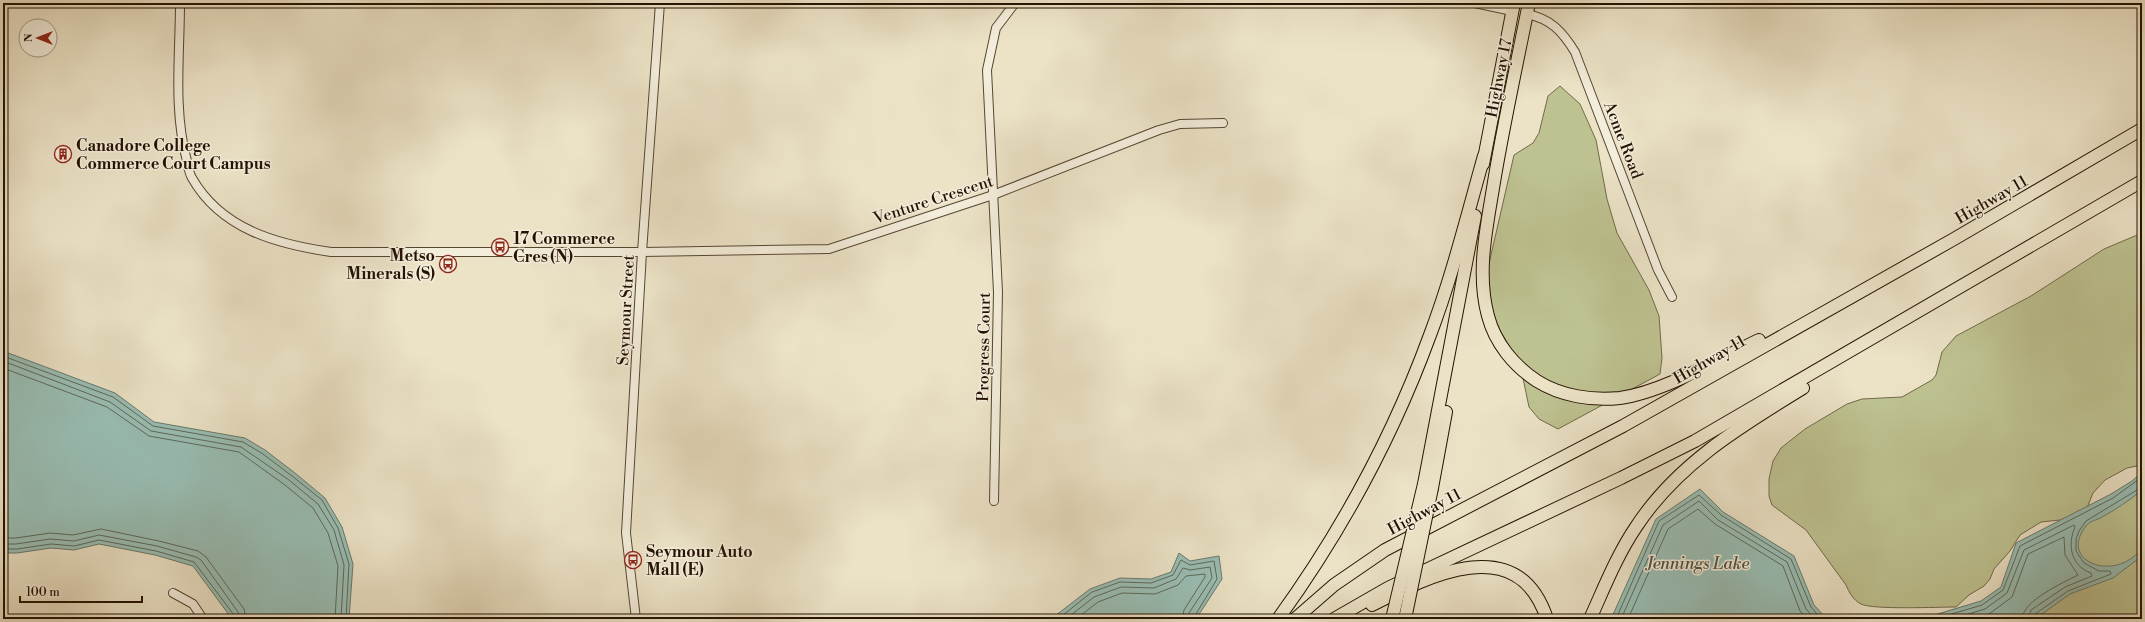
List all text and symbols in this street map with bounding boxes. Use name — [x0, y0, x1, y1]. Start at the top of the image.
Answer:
north arrow — [18, 18, 58, 58]
text: N — [22, 33, 36, 42]
street label: Highway 17 — [1482, 37, 1516, 119]
street label: Acme Road — [1599, 98, 1647, 182]
place label: Canadore College Commerce Court Campus — [76, 136, 271, 174]
building icon: Canadore College Commerce Court Campus — [53, 144, 73, 164]
street label: Venture Crescent — [870, 171, 996, 229]
street label: Highway 11 — [1952, 171, 2031, 229]
place label: 17 Commerce Cres (N) — [513, 229, 616, 267]
bus stop icon: 17 Commerce Cres (N) — [490, 237, 510, 257]
place label: Metso Minerals (S) — [346, 246, 435, 284]
bus stop icon: Metso Minerals (S) — [438, 254, 458, 274]
street label: Seymour Street — [613, 254, 639, 366]
street label: Progress Court — [973, 292, 995, 402]
street label: Highway 11 — [1670, 331, 1749, 389]
street label: Highway 11 — [1384, 484, 1465, 540]
place label: Seymour Auto Mall (E) — [646, 542, 753, 580]
bus stop icon: Seymour Auto Mall (E) — [623, 550, 643, 570]
water label: Jennings Lake — [1645, 553, 1749, 575]
scale bar — [20, 578, 142, 604]
text: 100 m — [26, 585, 60, 600]

